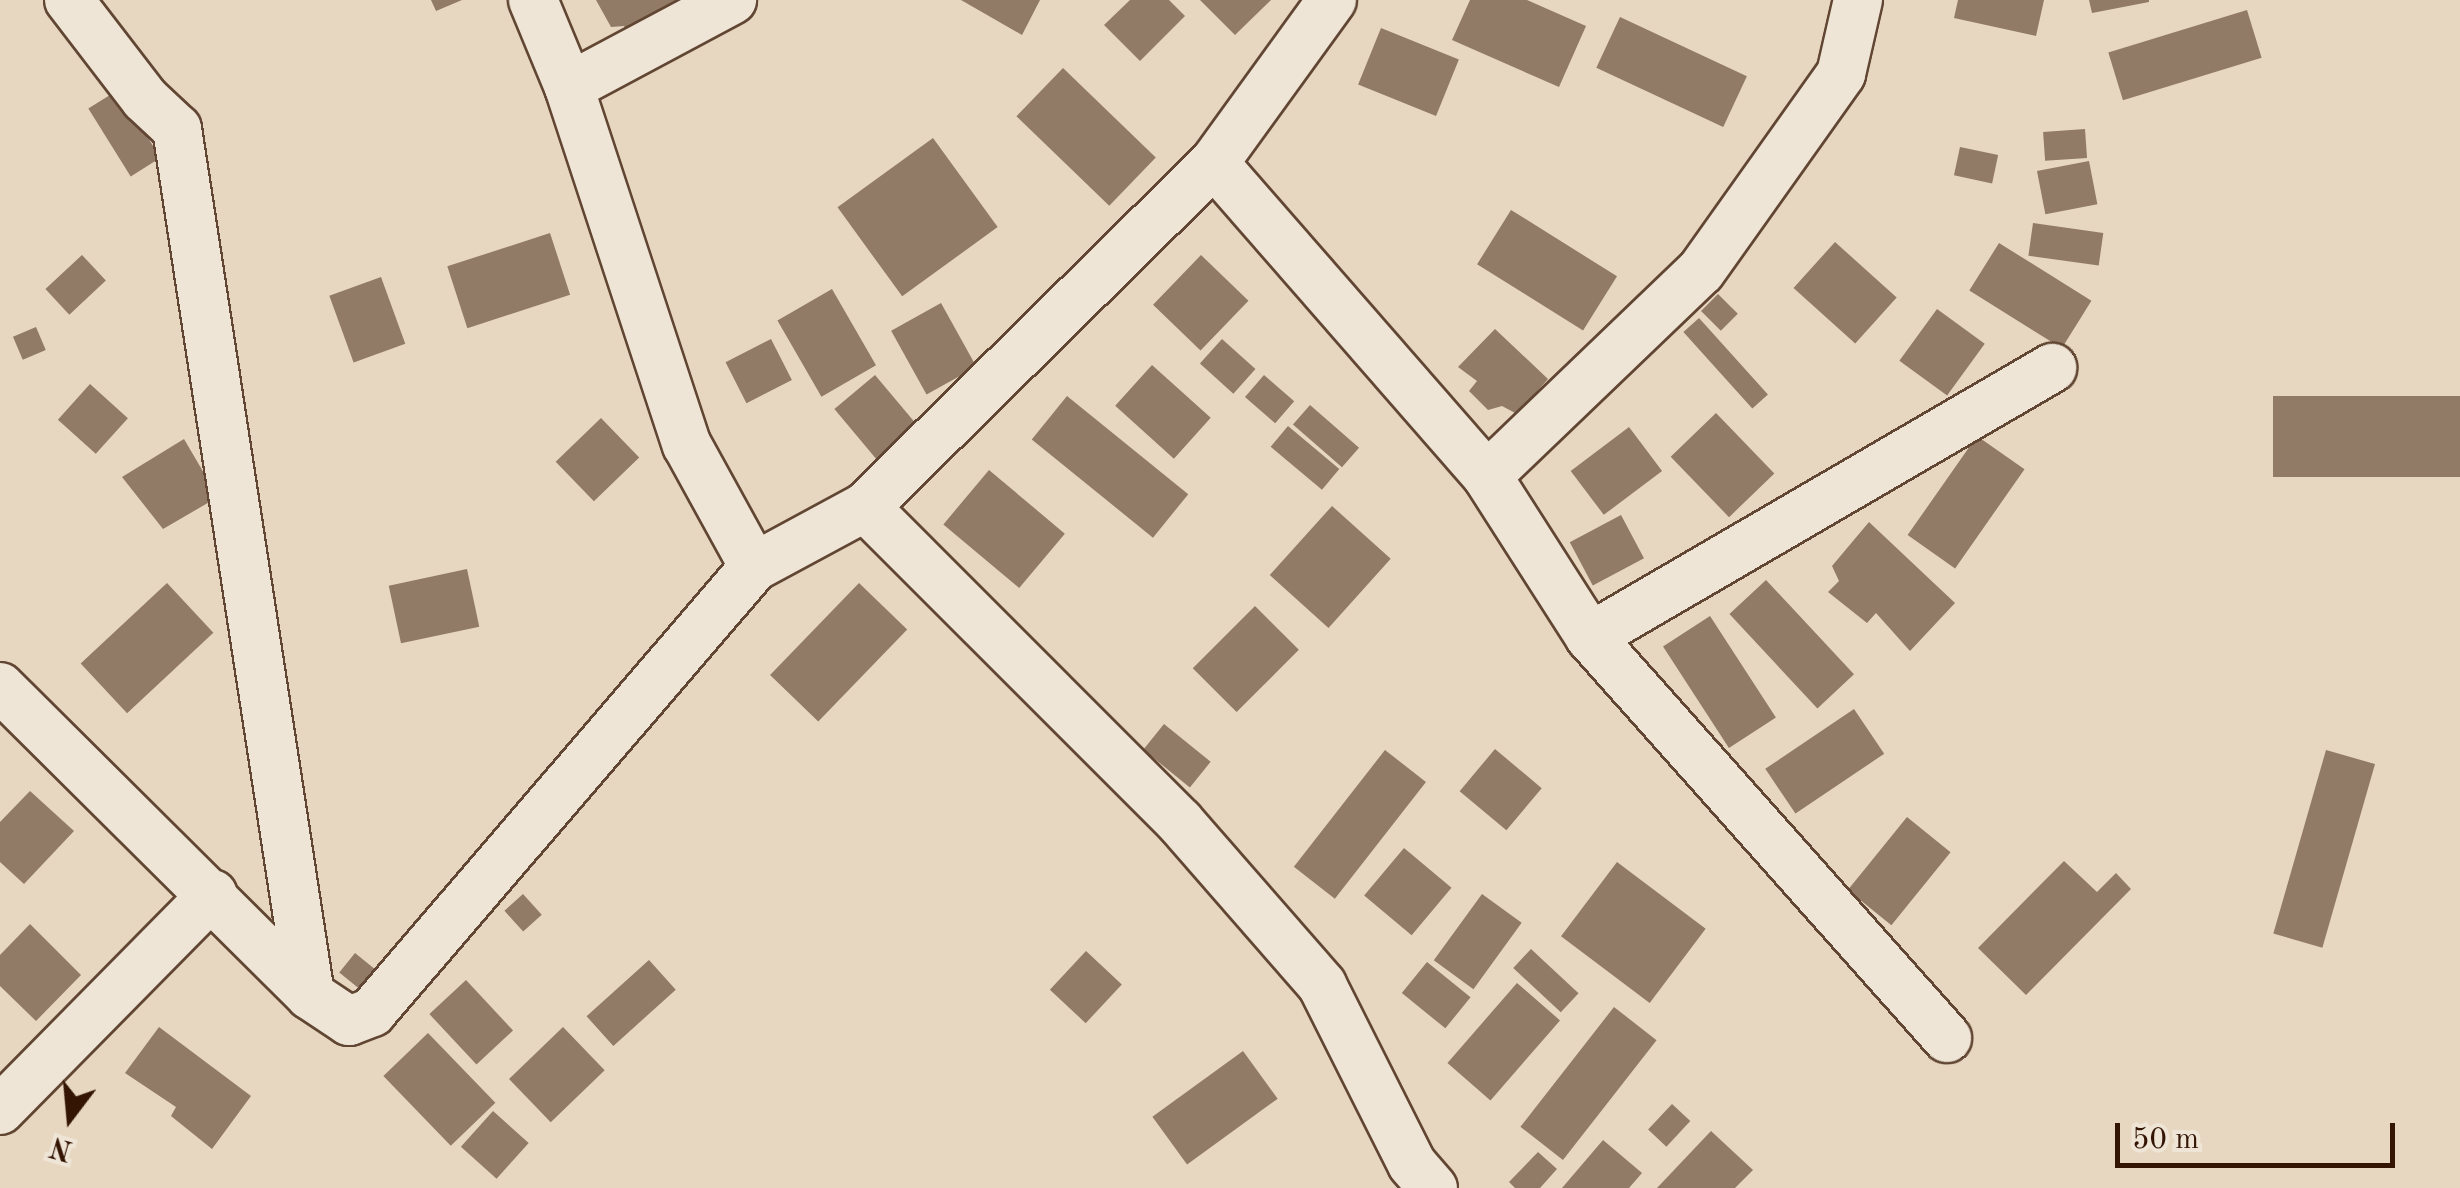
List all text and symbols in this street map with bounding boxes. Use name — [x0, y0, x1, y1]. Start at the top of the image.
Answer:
north arrow — [20, 1068, 120, 1168]
scale bar — [2120, 1103, 2400, 1165]
text: 50 m — [2132, 1125, 2199, 1155]
text: N — [48, 1130, 76, 1163]

